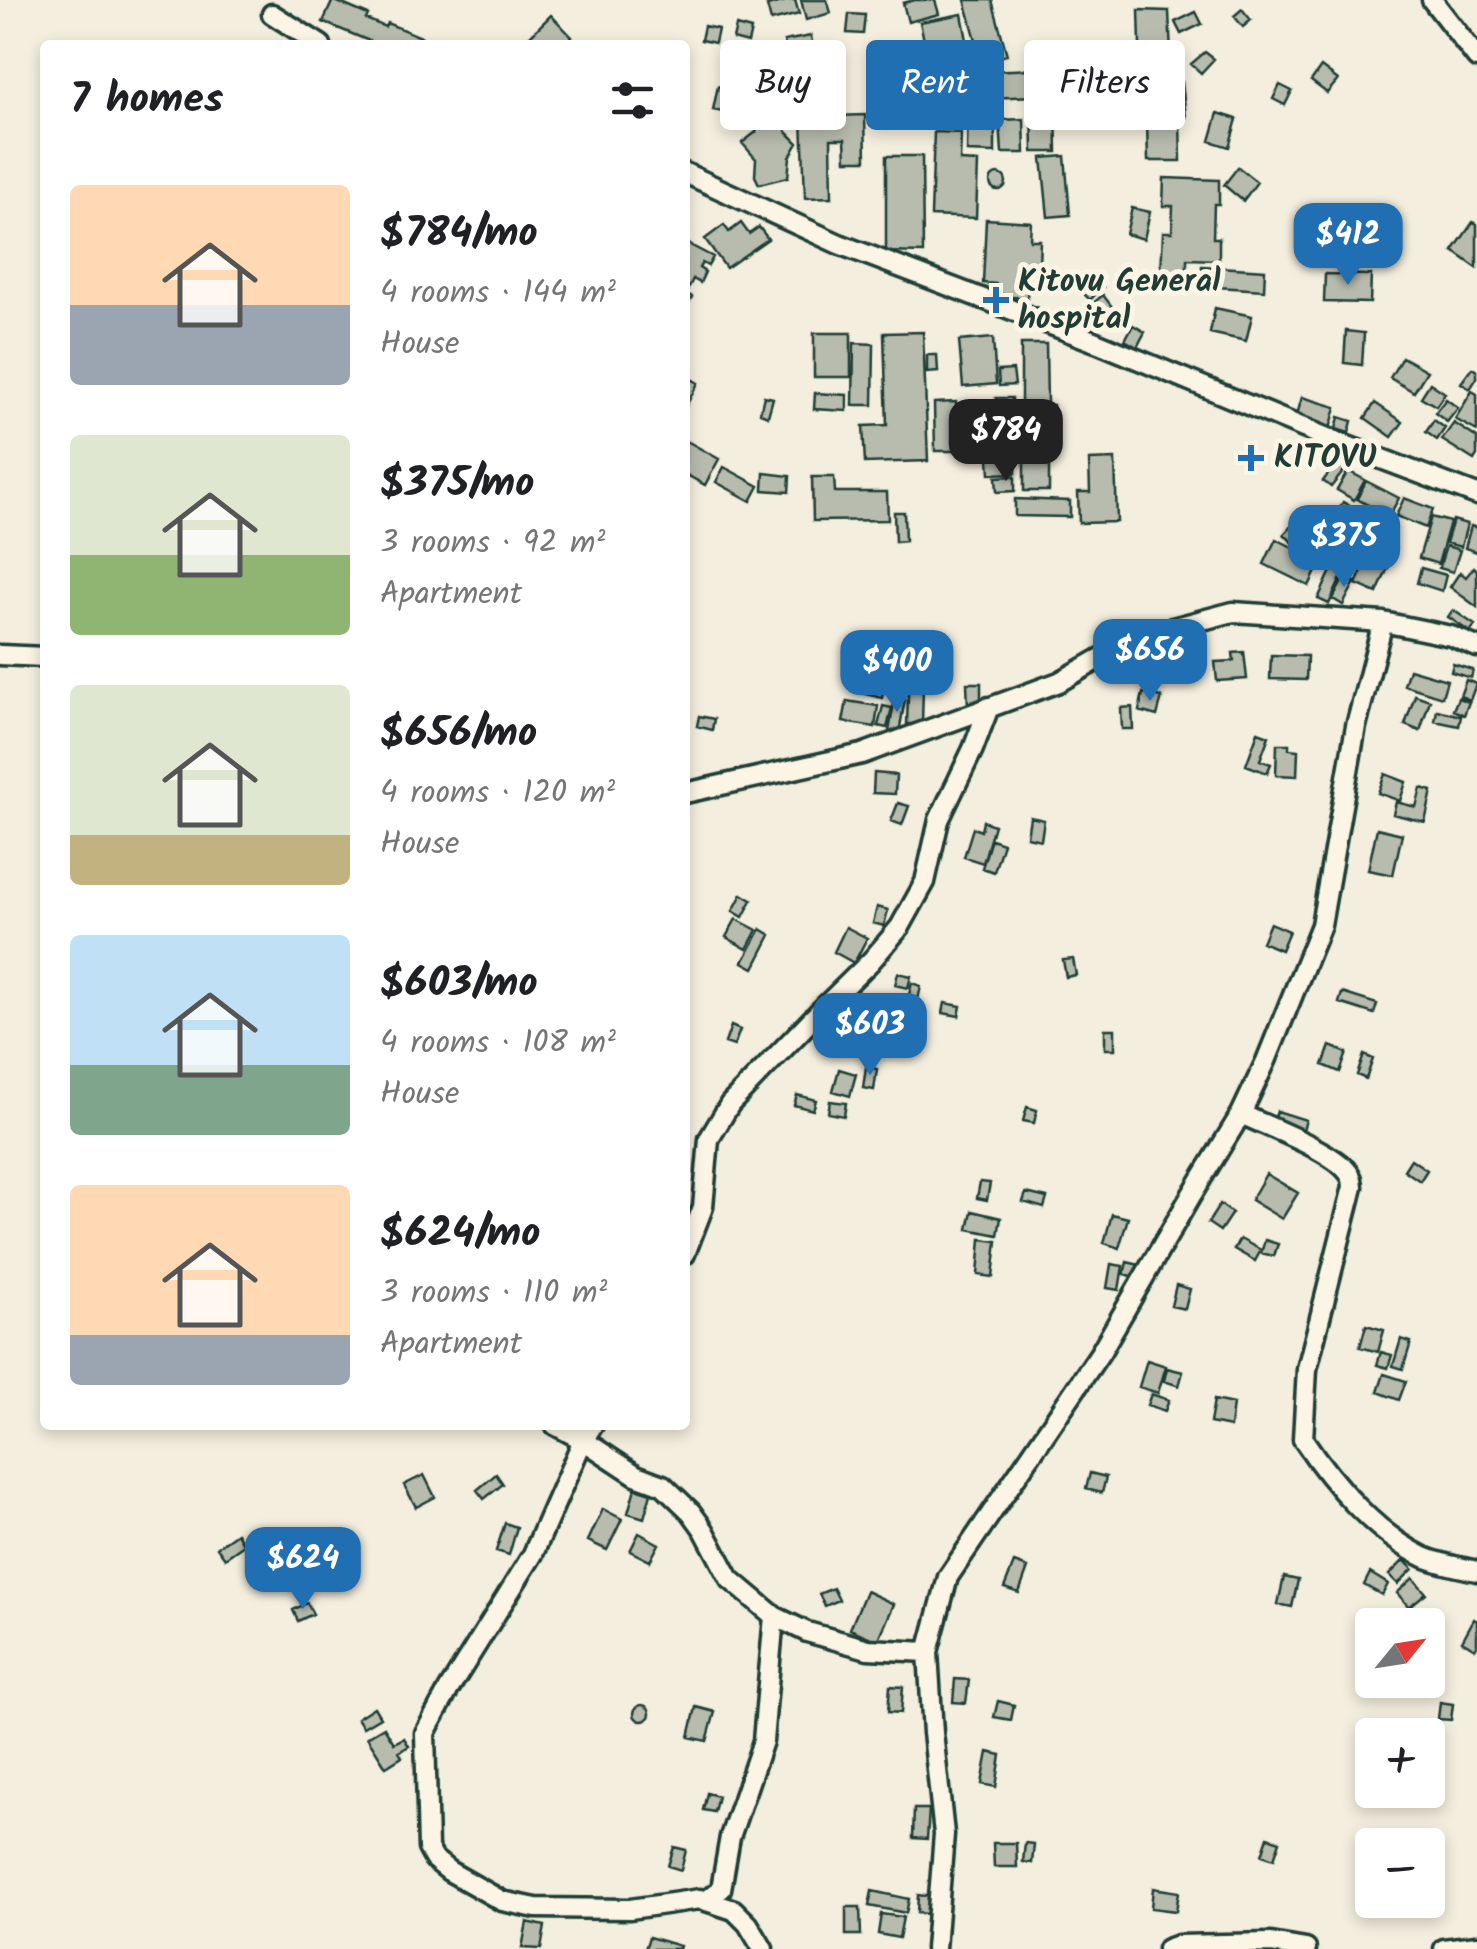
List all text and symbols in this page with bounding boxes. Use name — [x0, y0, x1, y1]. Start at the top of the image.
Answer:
chip: Buy — [720, 40, 846, 130]
chip: Rent — [866, 40, 1004, 130]
chip: Filters — [1024, 40, 1185, 130]
text: 7 homes — [70, 67, 223, 134]
icon: filters — [605, 73, 660, 128]
text: $784/mo — [380, 201, 538, 268]
pin: $412 — [1289, 203, 1407, 288]
text: $412 — [1316, 210, 1380, 261]
icon: home — [150, 225, 270, 345]
place label: Kitovu General hospital — [1018, 257, 1221, 345]
text: 4 rooms · 144 m² — [380, 268, 616, 319]
marker: Kitovu General hospital — [983, 287, 1009, 313]
text: House — [380, 319, 459, 370]
pin: $784 — [947, 399, 1065, 484]
text: $784 — [971, 406, 1041, 457]
place label: KITOVU — [1274, 433, 1376, 484]
marker: KITOVU — [1238, 445, 1264, 471]
text: $375/mo — [380, 451, 534, 518]
icon: home — [150, 475, 270, 595]
pin: $375 — [1285, 505, 1403, 590]
text: $375 — [1310, 512, 1378, 563]
text: 3 rooms · 92 m² — [380, 518, 605, 569]
text: Apartment — [380, 569, 522, 620]
pin: $656 — [1091, 619, 1209, 704]
text: $656 — [1115, 626, 1185, 677]
pin: $400 — [838, 630, 956, 715]
text: $400 — [862, 637, 932, 688]
text: $656/mo — [380, 701, 537, 768]
icon: home — [150, 725, 270, 845]
text: 4 rooms · 120 m² — [380, 768, 615, 819]
text: House — [380, 819, 459, 870]
text: $603/mo — [380, 951, 538, 1018]
icon: home — [150, 975, 270, 1095]
pin: $603 — [811, 993, 929, 1078]
text: $603 — [835, 1000, 905, 1051]
text: 4 rooms · 108 m² — [380, 1018, 616, 1069]
text: House — [380, 1069, 459, 1120]
text: $624/mo — [380, 1201, 540, 1268]
icon: home — [150, 1225, 270, 1345]
text: 3 rooms · 110 m² — [380, 1268, 607, 1319]
text: Apartment — [380, 1319, 522, 1370]
pin: $624 — [244, 1527, 362, 1612]
text: $624 — [267, 1534, 339, 1585]
north arrow — [1355, 1608, 1445, 1698]
map controls — [1355, 1608, 1445, 1918]
button: + — [1355, 1718, 1445, 1808]
button: − — [1355, 1828, 1445, 1918]

